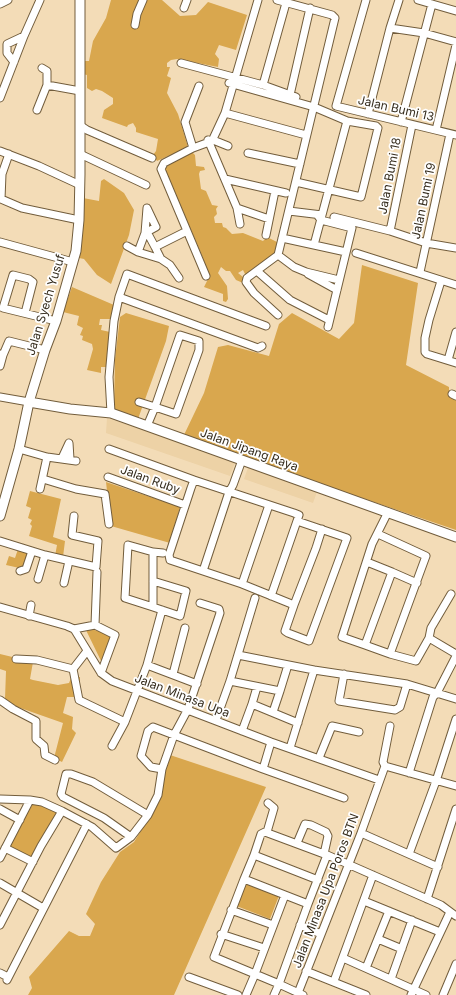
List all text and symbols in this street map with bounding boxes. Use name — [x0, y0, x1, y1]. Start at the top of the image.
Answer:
street label: Jalan Bumi 13 — [357, 93, 435, 125]
street label: Jalan Bumi 18 — [376, 136, 404, 216]
street label: Jalan Bumi 19 — [409, 161, 439, 241]
street label: Jalan Syech Yusuf — [24, 253, 68, 357]
street label: Jalan Jipang Raya — [198, 426, 300, 474]
street label: Jalan Ruby — [118, 463, 182, 497]
street label: Jalan Minasa Upa — [132, 671, 232, 721]
street label: Jalan Minasa Upa Poros BTN — [290, 812, 362, 970]

